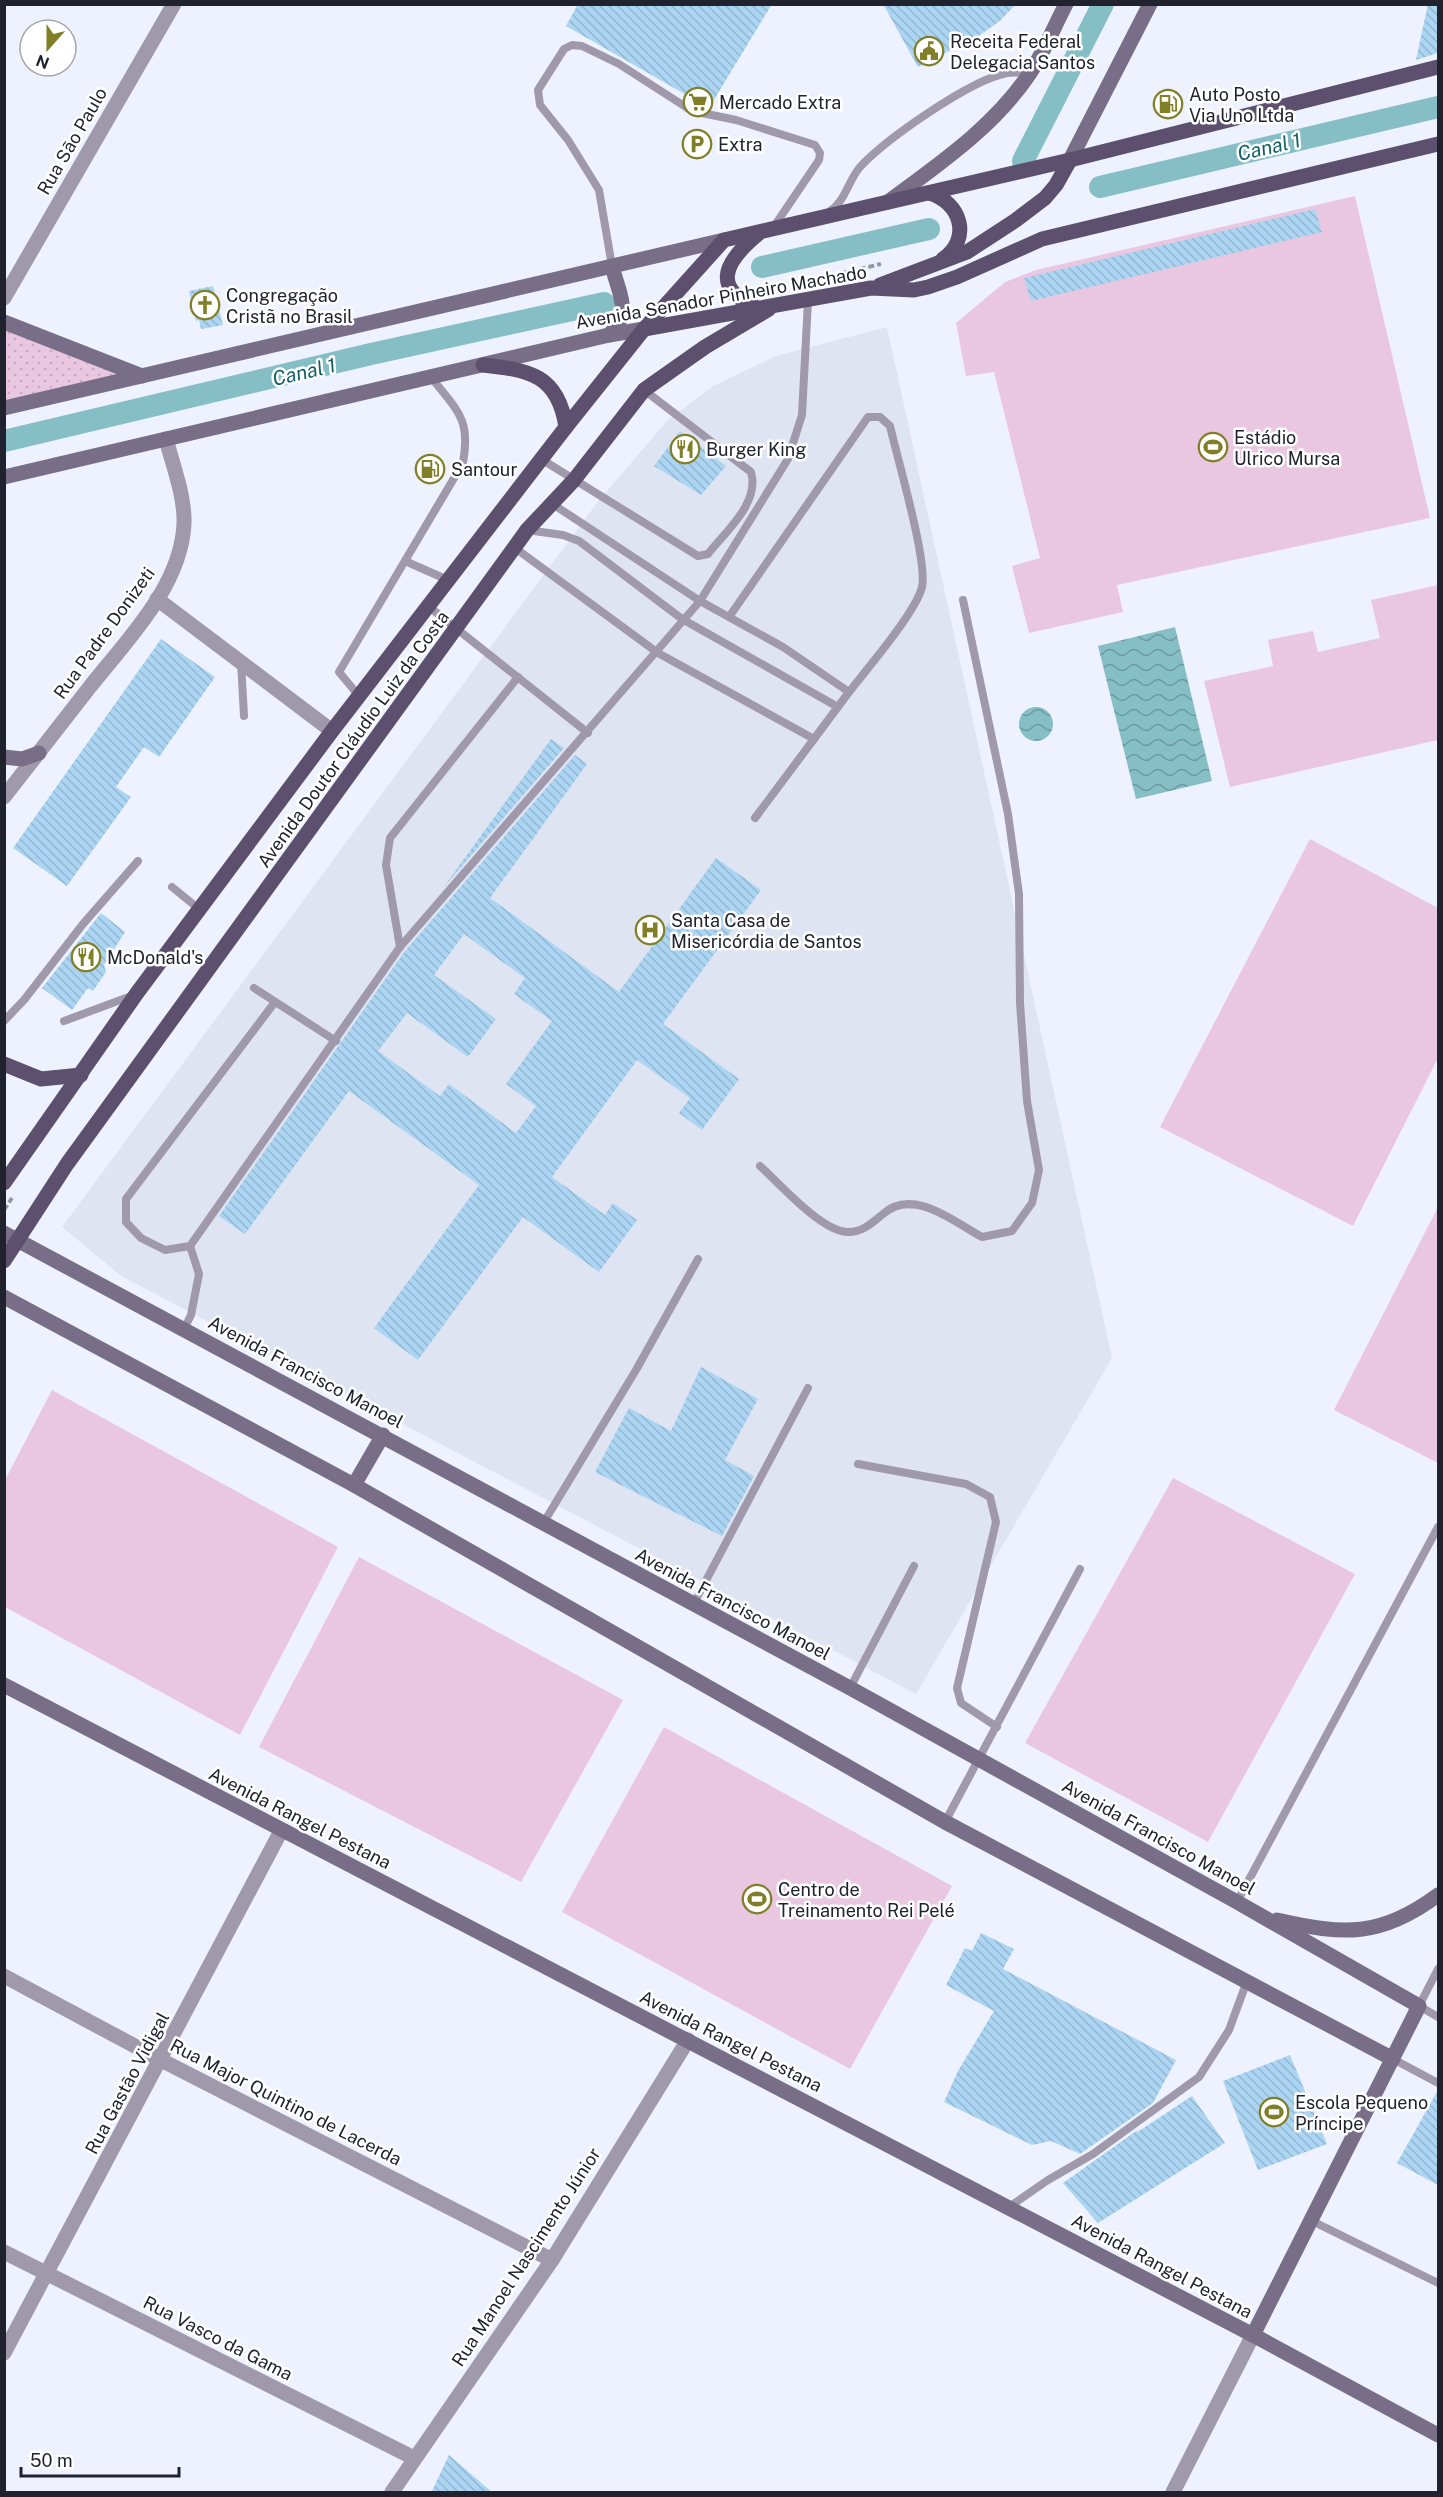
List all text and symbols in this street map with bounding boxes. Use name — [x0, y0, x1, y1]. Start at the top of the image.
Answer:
north arrow — [18, 18, 78, 78]
place label: Receita Federal Delegacia Santos — [950, 31, 1095, 73]
public building icon: Receita Federal Delegacia Santos — [913, 35, 945, 67]
text: N — [34, 50, 52, 73]
street label: Rua São Paulo — [33, 84, 111, 198]
place label: Auto Posto Via Uno Ltda — [1189, 84, 1294, 126]
supermarket icon: Mercado Extra — [682, 86, 714, 118]
fuel station icon: Auto Posto Via Uno Ltda — [1152, 88, 1184, 120]
place label: Mercado Extra — [719, 92, 841, 113]
parking icon: Extra — [681, 128, 713, 160]
water label: Canal 1 — [1235, 128, 1303, 166]
place label: Extra — [718, 134, 762, 155]
street label: Avenida Senador Pinheiro Machado — [574, 261, 868, 333]
place label: Congregação Cristã no Brasil — [226, 285, 353, 327]
church icon: Congregação Cristã no Brasil — [189, 289, 221, 321]
water label: Canal 1 — [270, 353, 338, 391]
place label: Estádio Ulrico Mursa — [1234, 427, 1340, 469]
sports icon: Estádio Ulrico Mursa — [1197, 431, 1229, 463]
restaurant icon: Burger King — [669, 433, 701, 465]
place label: Burger King — [706, 439, 806, 460]
fuel station icon: Santour — [414, 453, 446, 485]
place label: Santour — [451, 459, 517, 480]
street label: Rua Padre Donizeti — [49, 563, 159, 703]
street label: Avenida Doutor Cláudio Luiz da Costa — [253, 607, 453, 871]
place label: Santa Casa de Misericórdia de Santos — [671, 910, 862, 952]
hospital icon: Santa Casa de Misericórdia de Santos — [634, 914, 666, 946]
restaurant icon: McDonald's — [70, 941, 102, 973]
place label: McDonald's — [107, 947, 203, 968]
street label: Avenida Francisco Manoel — [205, 1312, 407, 1432]
street label: Avenida Francisco Manoel — [632, 1544, 834, 1664]
street label: Avenida Rangel Pestana — [205, 1763, 395, 1873]
street label: Avenida Francisco Manoel — [1059, 1775, 1259, 1899]
place label: Centro de Treinamento Rei Pelé — [778, 1879, 955, 1921]
sports icon: Centro de Treinamento Rei Pelé — [741, 1883, 773, 1915]
street label: Avenida Rangel Pestana — [636, 1986, 826, 2096]
street label: Rua Gastão Vidigal — [81, 2008, 173, 2158]
street label: Rua Major Quintino de Lacerda — [167, 2034, 405, 2170]
place label: Escola Pequeno Príncipe — [1295, 2092, 1428, 2134]
sports icon: Escola Pequeno Príncipe — [1258, 2096, 1290, 2128]
street label: Rua Manoel Nascimento Júnior — [447, 2144, 605, 2370]
street label: Avenida Rangel Pestana — [1068, 2209, 1256, 2323]
street label: Rua Vasco da Gama — [140, 2291, 296, 2385]
scale bar — [21, 2440, 178, 2478]
text: 50 m — [30, 2450, 73, 2471]

